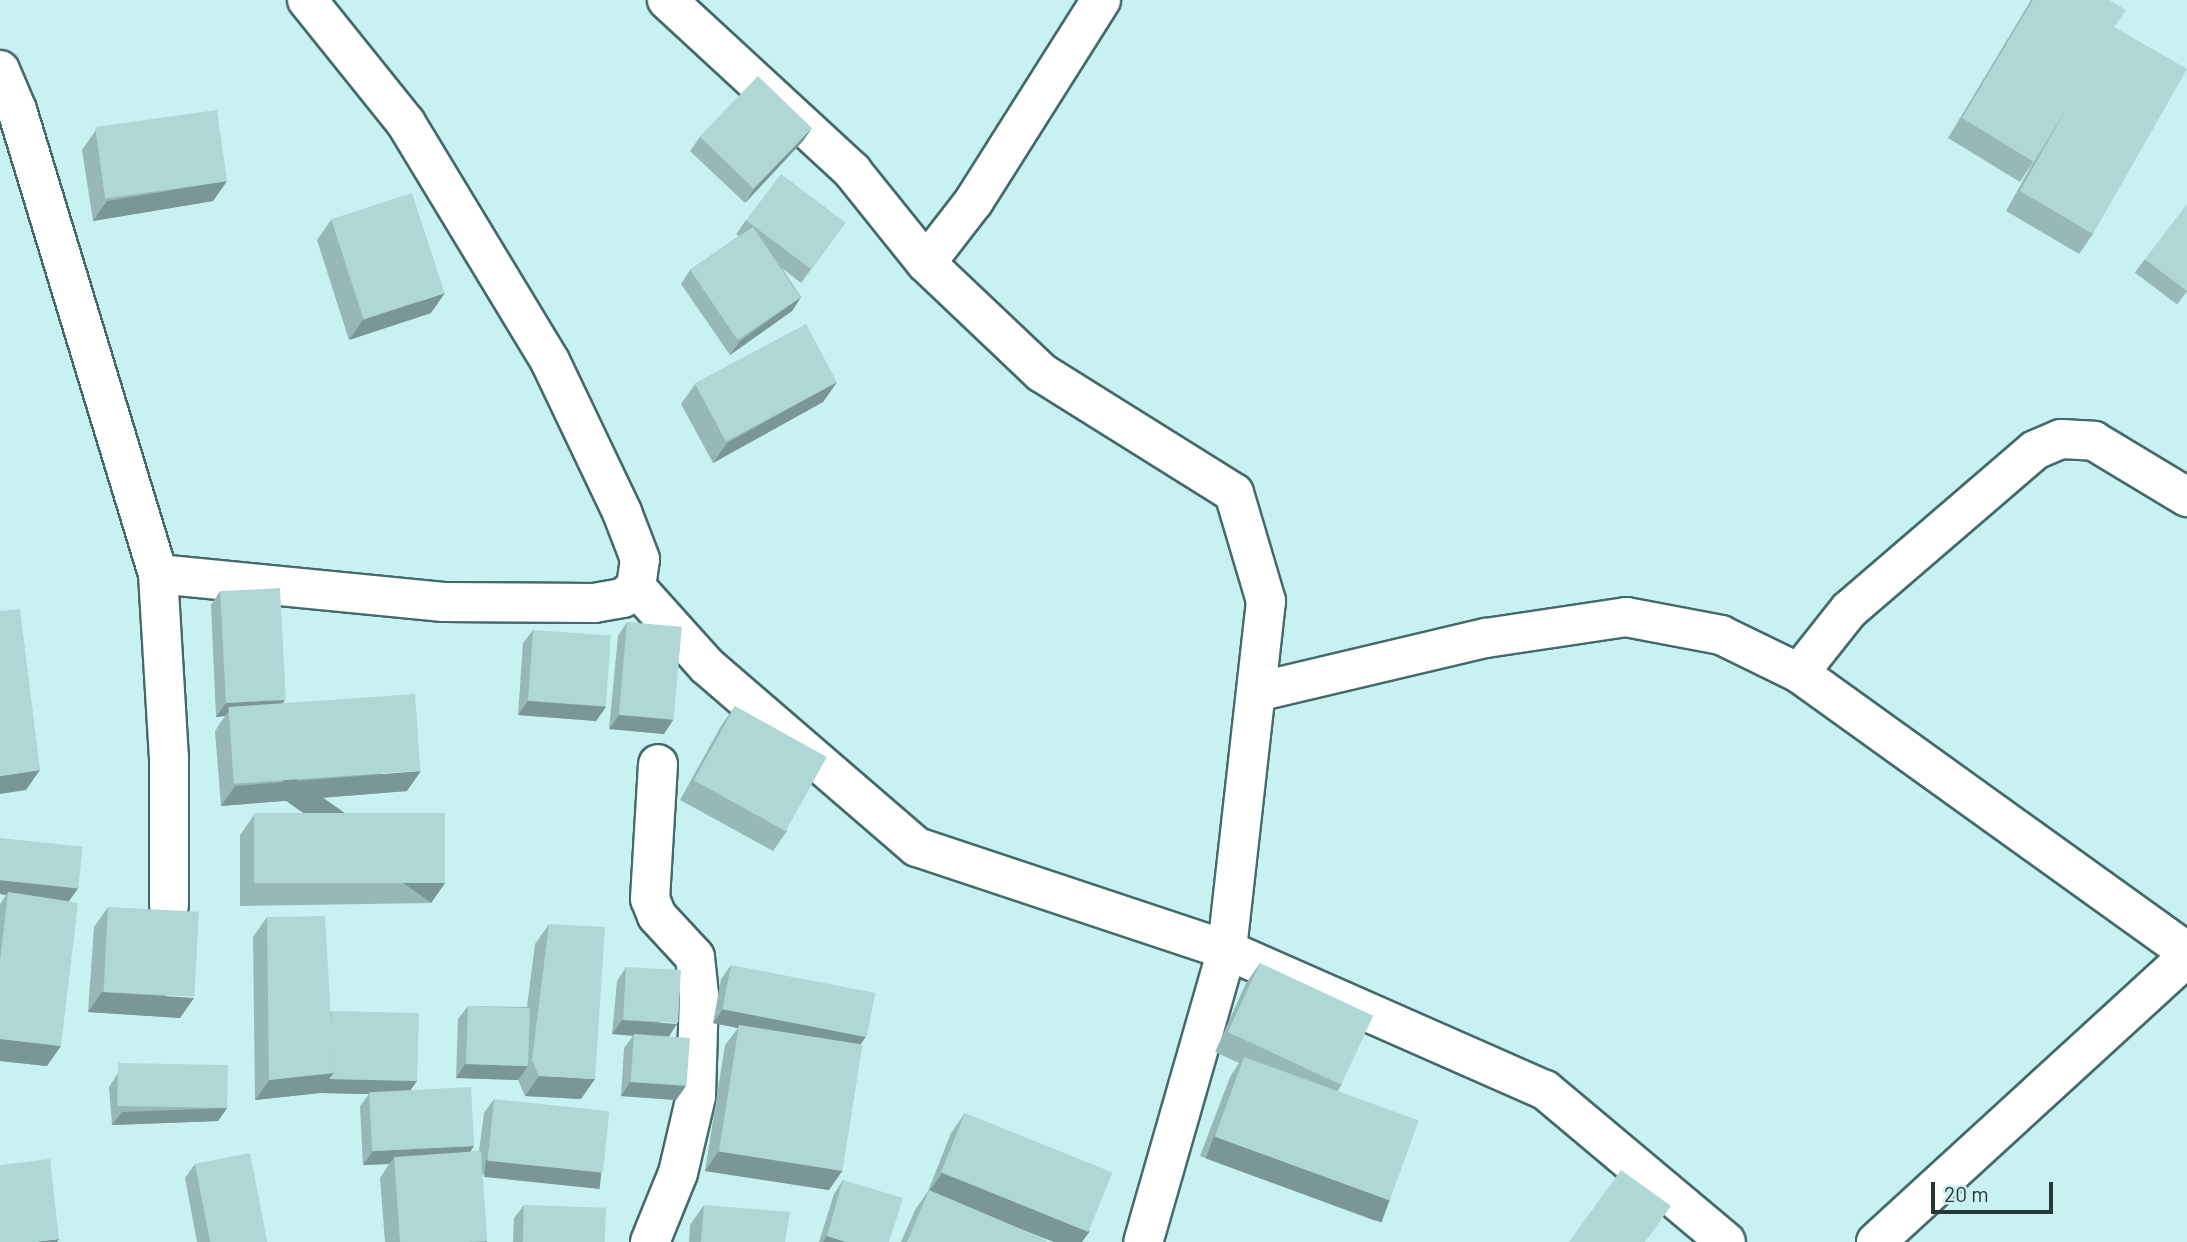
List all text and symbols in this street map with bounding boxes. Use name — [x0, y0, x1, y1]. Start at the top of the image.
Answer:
scale bar — [1935, 1168, 2058, 1212]
text: 20 m — [1944, 1181, 1989, 1206]

